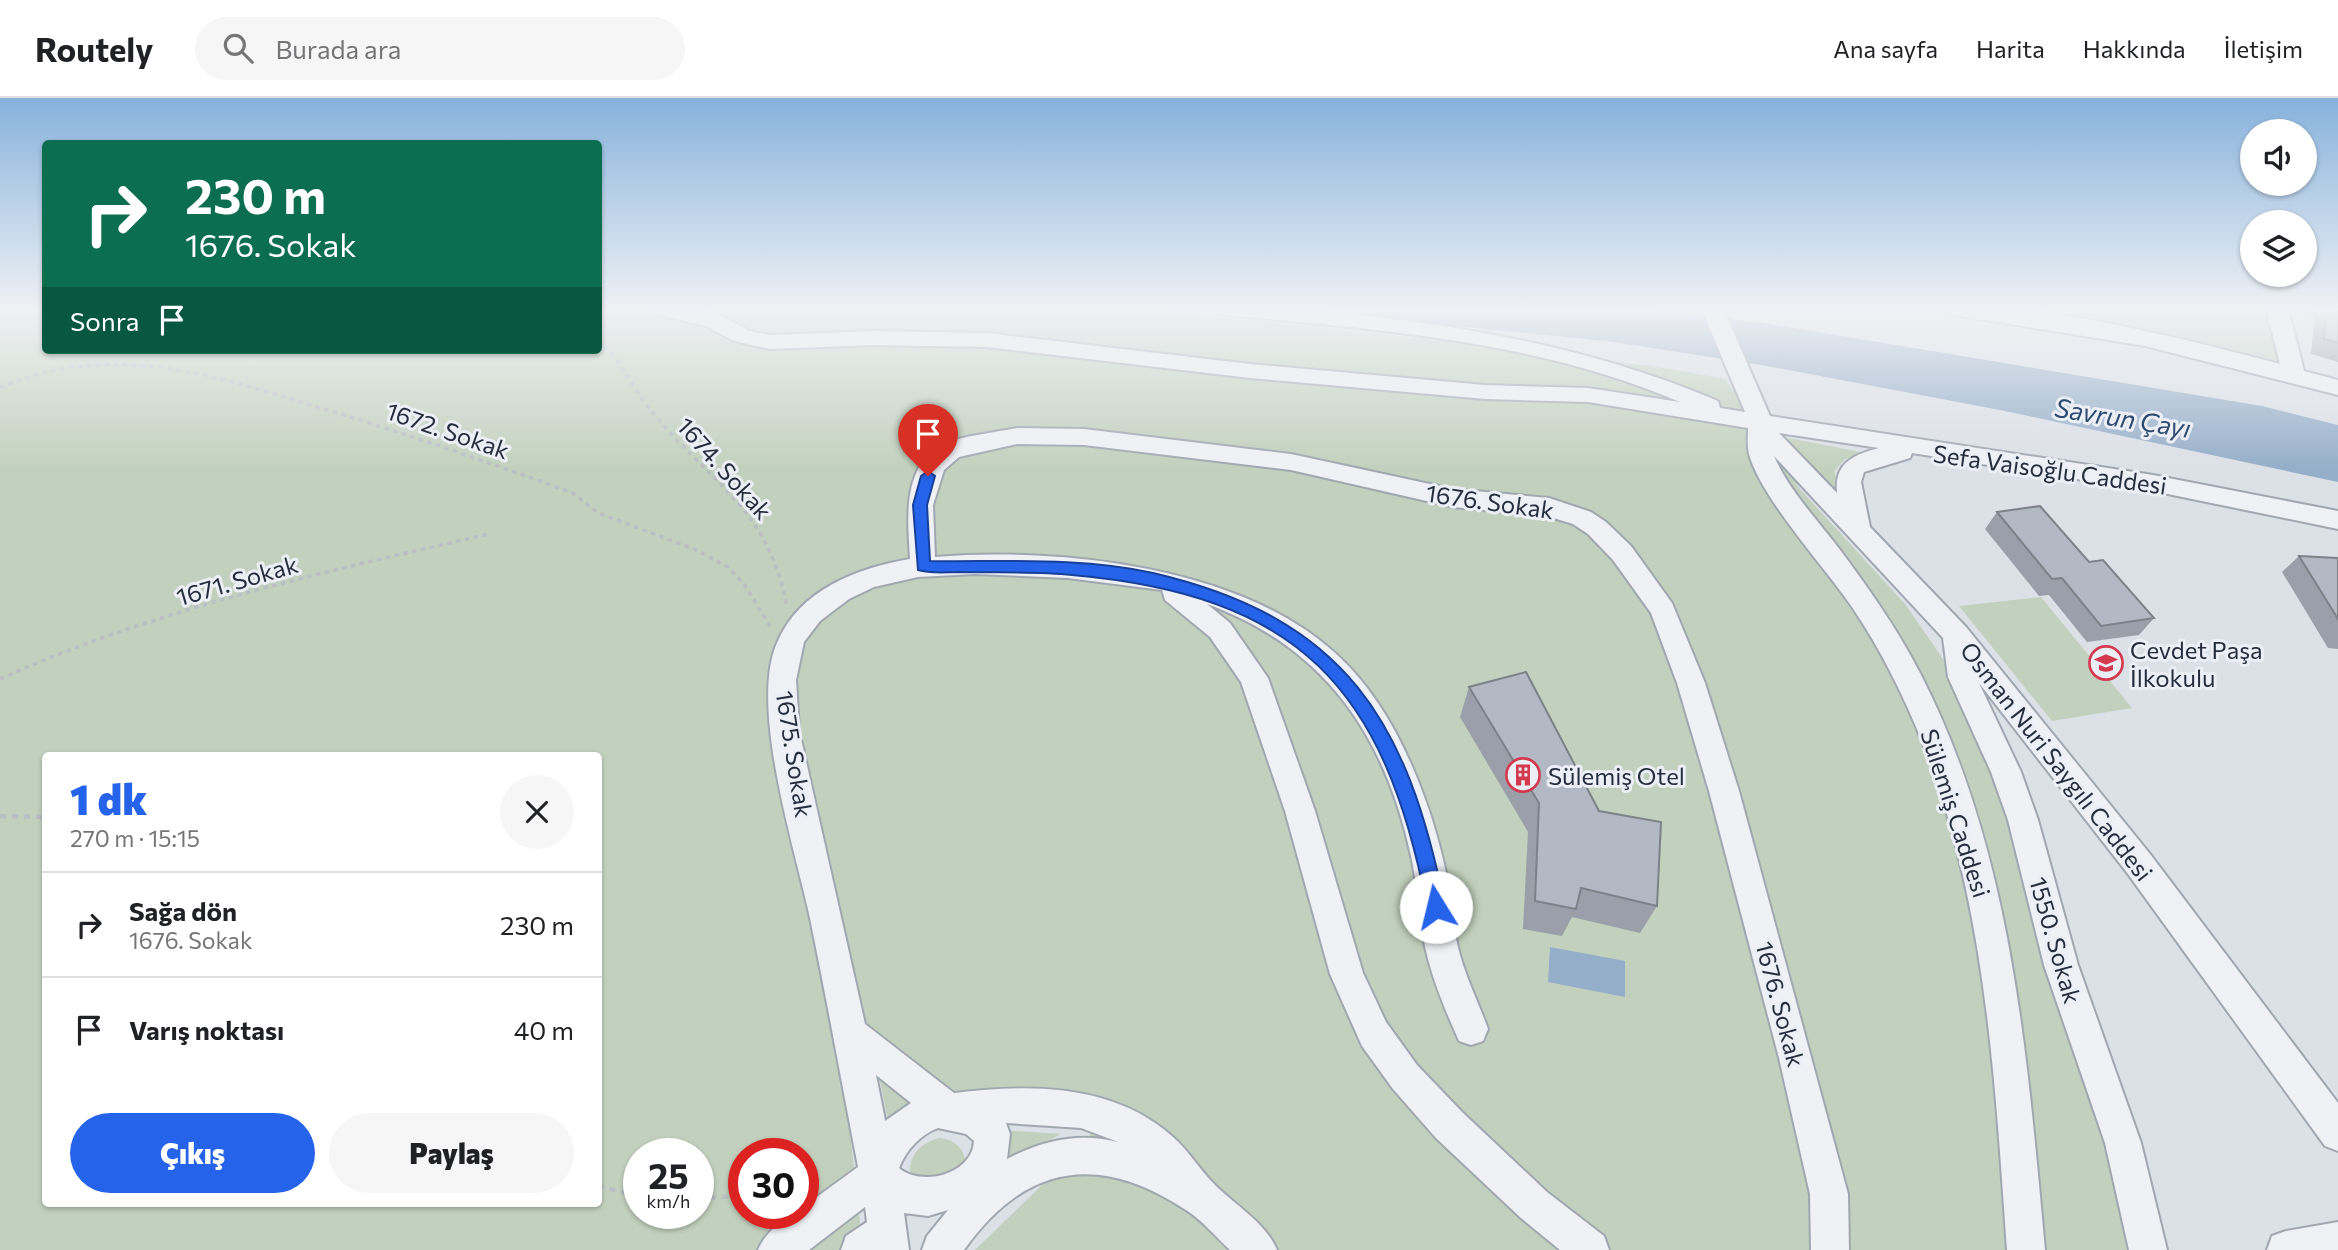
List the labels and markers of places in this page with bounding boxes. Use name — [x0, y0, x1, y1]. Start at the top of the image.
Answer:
pin — [898, 404, 958, 476]
place label: Cevdet Paşa İlkokulu — [2130, 635, 2263, 692]
school or university icon: Cevdet Paşa İlkokulu — [2087, 644, 2125, 682]
building icon: Sülemiş Otel — [1504, 756, 1542, 794]
place label: Sülemiş Otel — [1548, 761, 1685, 790]

